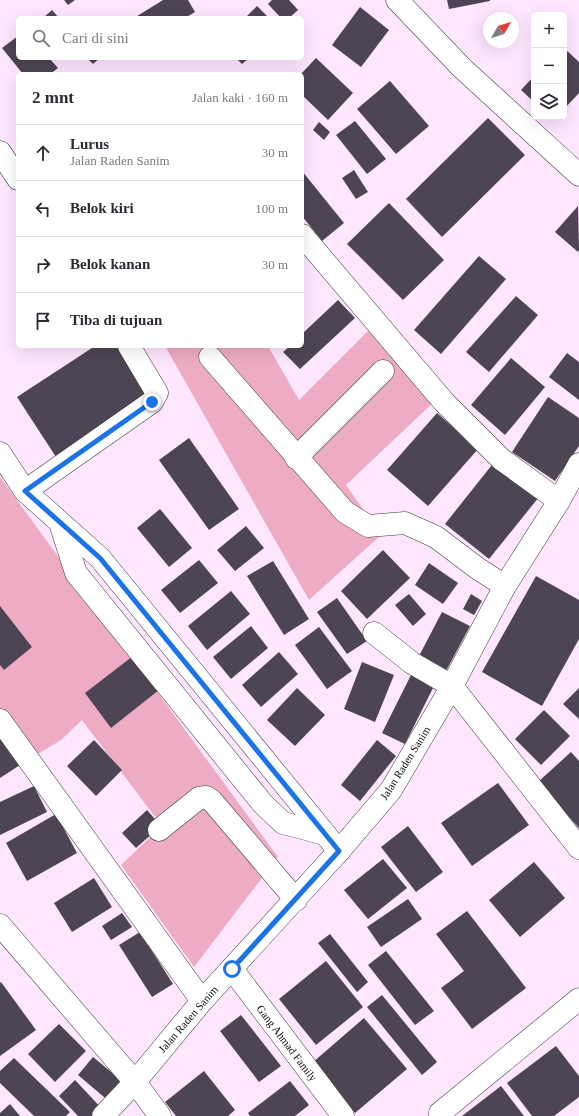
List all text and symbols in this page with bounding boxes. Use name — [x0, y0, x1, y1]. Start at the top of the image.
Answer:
north arrow — [483, 12, 519, 48]
map controls — [531, 12, 567, 120]
button: + — [531, 12, 567, 48]
search box — [16, 16, 304, 60]
icon: search — [30, 27, 52, 49]
text: Cari di sini — [62, 30, 129, 46]
button: − — [531, 48, 567, 84]
button: layers — [531, 84, 567, 120]
text: 2 mnt — [32, 88, 74, 107]
text: Jalan kaki · 160 m — [192, 90, 288, 105]
text: Lurus — [70, 136, 109, 152]
icon: ahead — [32, 142, 54, 164]
text: 30 m — [262, 145, 288, 160]
text: Jalan Raden Sanim — [70, 153, 170, 168]
icon: left — [32, 198, 54, 220]
text: Belok kiri — [70, 200, 134, 216]
text: 100 m — [255, 201, 288, 216]
icon: right — [32, 254, 54, 276]
text: Belok kanan — [70, 256, 150, 272]
text: 30 m — [262, 257, 288, 272]
icon: arrive — [32, 310, 54, 332]
text: Tiba di tujuan — [70, 312, 162, 328]
route end — [143, 393, 161, 411]
street label: Jalan Raden Sanim — [378, 724, 433, 802]
route start — [223, 960, 241, 978]
street label: Jalan Raden Sanim — [156, 983, 220, 1055]
street label: Gang Ahmad Family — [254, 1003, 320, 1084]

